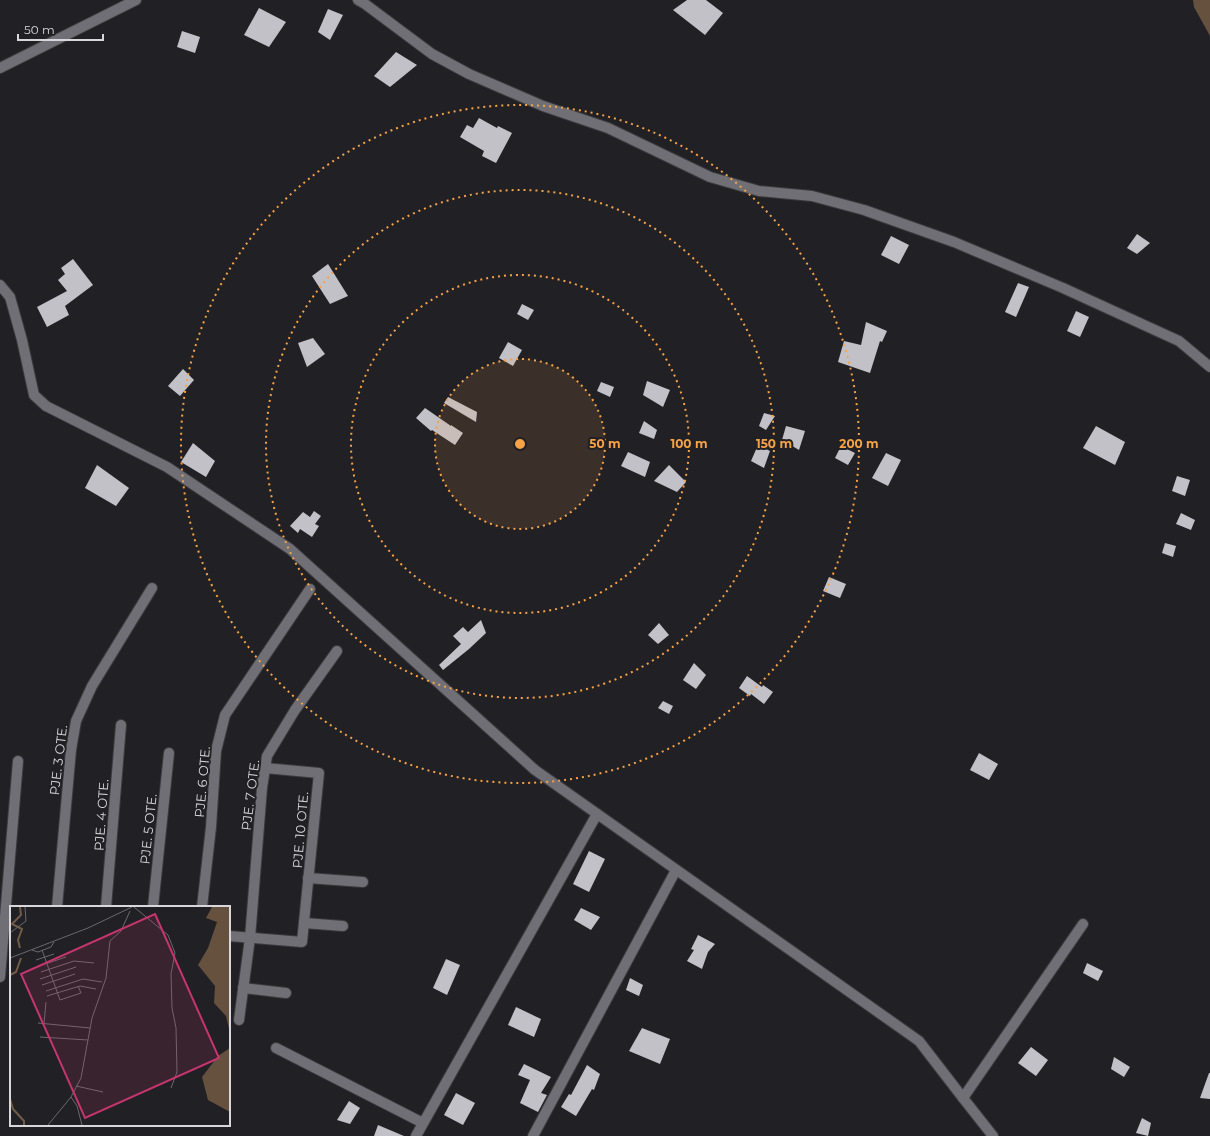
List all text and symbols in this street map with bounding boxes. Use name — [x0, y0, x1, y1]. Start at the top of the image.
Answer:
scale bar — [18, 16, 103, 42]
text: 50 m — [24, 22, 55, 37]
text: 50 m — [589, 436, 621, 451]
text: 100 m — [671, 436, 707, 451]
text: 150 m — [756, 436, 792, 451]
text: 200 m — [839, 436, 879, 451]
centre of rings — [513, 437, 527, 451]
street label: PJE. 3 OTE. — [46, 724, 70, 796]
street label: PJE. 6 OTE. — [191, 745, 213, 818]
street label: PJE. 7 OTE. — [238, 758, 262, 831]
street label: PJE. 4 OTE. — [91, 778, 112, 852]
street label: PJE. 10 OTE. — [289, 791, 311, 869]
street label: PJE. 5 OTE. — [136, 793, 160, 865]
inset map — [10, 906, 230, 1126]

